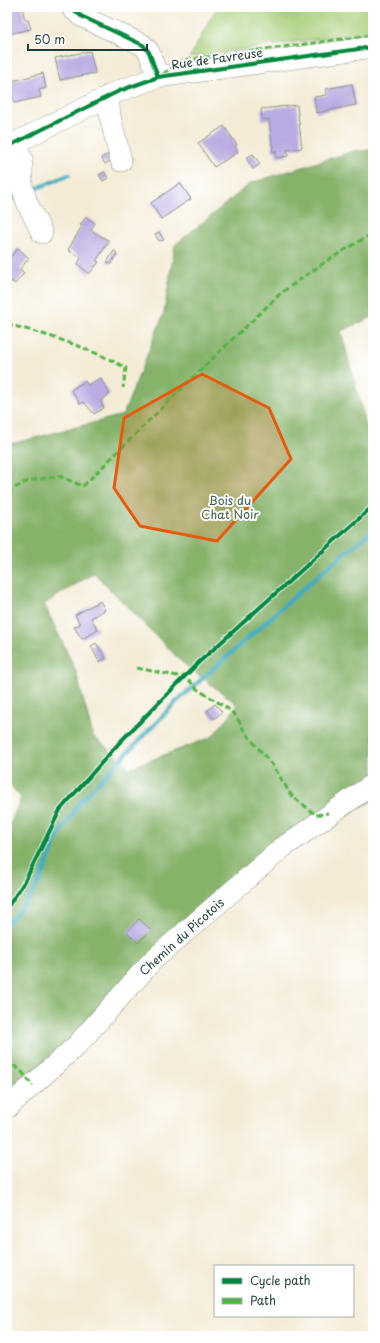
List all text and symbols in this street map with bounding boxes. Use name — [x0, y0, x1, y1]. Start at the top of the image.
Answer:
scale bar — [28, 26, 147, 52]
text: 50 m — [34, 30, 65, 48]
street label: Rue de Favreuse — [170, 43, 264, 73]
park label: Bois du Chat Noir — [201, 491, 259, 523]
street label: Chemin du Picotois — [135, 893, 228, 979]
legend — [214, 1265, 354, 1317]
text: Cycle path — [250, 1271, 311, 1289]
text: Path — [250, 1291, 276, 1309]

